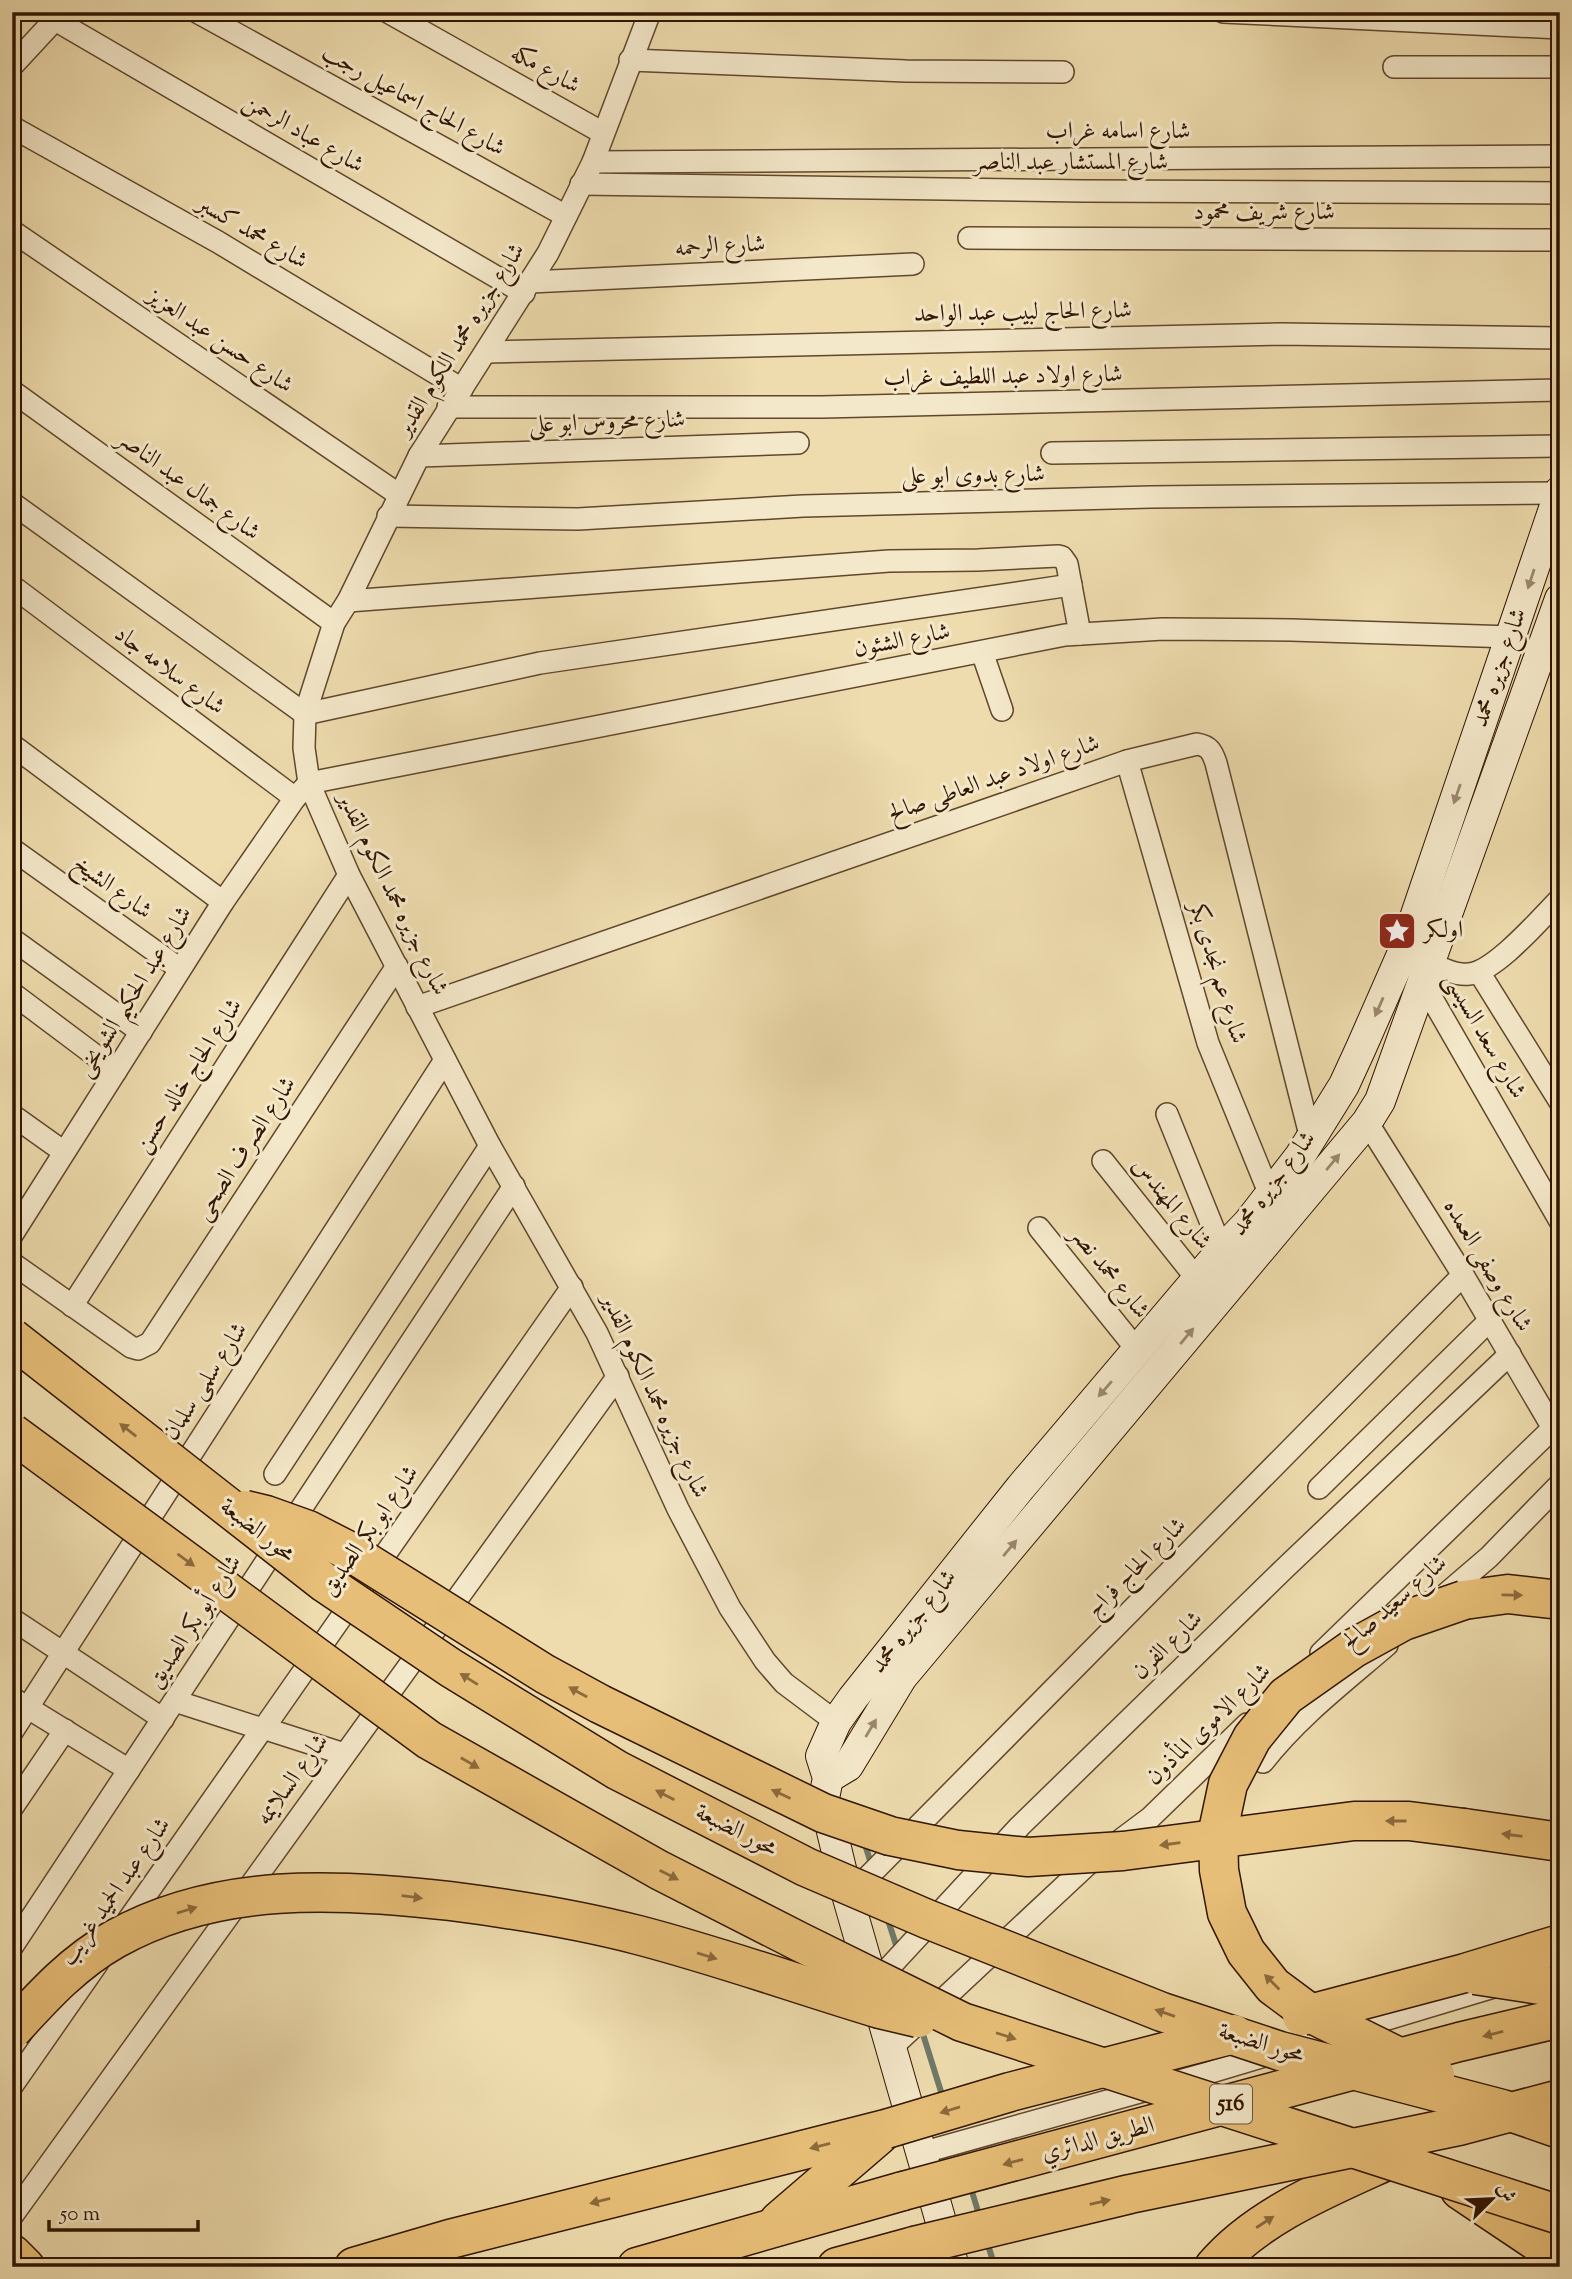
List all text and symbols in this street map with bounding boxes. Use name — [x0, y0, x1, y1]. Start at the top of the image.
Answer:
street label: شارع الحاج اسماعيل رجب — [314, 36, 511, 167]
street label: شارع مكه — [503, 37, 586, 104]
street label: شارع عباد الرحمن — [235, 85, 370, 183]
street label: شارع اسامه غراب — [1046, 115, 1190, 150]
street label: شارع المستشار عبد الناصر — [971, 146, 1168, 181]
street label: شارع محمد كسبر — [187, 186, 314, 279]
street label: شارع شريف محمود — [1193, 196, 1335, 231]
street label: شارع الرحمه — [674, 228, 766, 267]
street label: شارع جزيره محمد الكوم القدير — [386, 237, 536, 447]
street label: شارع حسن عبد العزيز — [137, 278, 300, 403]
street label: شارع الحاج لبيب عبد الواحد — [914, 294, 1132, 334]
street label: شارع اولاد عبد اللطيف غراب — [883, 358, 1123, 397]
street label: شارع محروس ابو على — [528, 403, 686, 444]
street label: شارع جمال عبد الناصر — [106, 421, 267, 551]
street label: شارع بدوى ابو على — [901, 458, 1045, 495]
one-way arrow — [1525, 568, 1536, 589]
street label: شارع جزيره محمد — [1464, 604, 1537, 733]
street label: شارع الشئون — [851, 615, 953, 668]
street label: شارع سلامه جاد — [106, 618, 232, 725]
street label: شارع اولاد عبد العاطى صالح — [883, 727, 1105, 832]
one-way arrow — [1451, 783, 1461, 804]
street label: شارع جزيره محمد الكوم القدير — [325, 784, 456, 1002]
street label: شارع الشيخ — [64, 847, 159, 930]
street label: شارع عم نجدى بكر — [1176, 895, 1255, 1049]
street label: شارع عبد الحكيم الشويخى — [69, 900, 206, 1087]
place icon: اولكر — [1376, 910, 1418, 952]
place label: اولكر — [1421, 914, 1463, 948]
street label: شارع سعد السيسى — [1433, 966, 1534, 1106]
street label: شارع الحاج خالد حسن — [126, 992, 253, 1161]
one-way arrow — [1373, 997, 1385, 1017]
street label: شارع الصرف الصحى — [187, 1070, 306, 1228]
street label: شارع جزيره محمد — [1223, 1124, 1326, 1244]
street label: شارع المهندس — [1122, 1150, 1219, 1258]
one-way arrow — [1326, 1153, 1341, 1171]
street label: شارع وصفى العمده — [1433, 1193, 1540, 1339]
street label: شارع محمد نصر — [1058, 1217, 1157, 1327]
street label: شارع جزيره محمد الكوم القدير — [588, 1285, 716, 1505]
street label: شارع سلمى سلمان — [155, 1316, 258, 1448]
one-way arrow — [1179, 1328, 1194, 1345]
one-way arrow — [1097, 1380, 1113, 1398]
one-way arrow — [119, 1422, 137, 1437]
street label: شارع ابو بكر الصديق — [312, 1459, 429, 1604]
street label: محور الضبعة — [212, 1491, 302, 1572]
street label: شارع الحاج فراج — [1079, 1510, 1196, 1627]
one-way arrow — [1002, 1540, 1017, 1557]
street label: شارع أبو بكر الصديق — [137, 1547, 252, 1696]
street label: شارع سعيد صالح — [1335, 1547, 1456, 1659]
one-way arrow — [176, 1553, 194, 1568]
street label: شارع جزيره محمد — [862, 1563, 966, 1682]
one-way arrow — [1501, 1590, 1523, 1601]
street label: شارع الفرن — [1125, 1603, 1212, 1689]
street label: شارع الاموى المأذون — [1137, 1655, 1280, 1795]
one-way arrow — [460, 1673, 479, 1686]
one-way arrow — [568, 1686, 588, 1698]
one-way arrow — [864, 1718, 877, 1737]
street label: شارع السلايمه — [248, 1727, 339, 1833]
one-way arrow — [461, 1757, 480, 1769]
one-way arrow — [771, 1788, 791, 1800]
one-way arrow — [655, 1789, 675, 1801]
street label: محور الضبعة — [689, 1796, 783, 1866]
street label: شارع عبد الحميد غريب — [52, 1811, 181, 1974]
one-way arrow — [1385, 1815, 1407, 1827]
one-way arrow — [1501, 1829, 1523, 1840]
one-way arrow — [1159, 1839, 1181, 1850]
one-way arrow — [659, 1869, 678, 1881]
one-way arrow — [401, 1892, 423, 1903]
one-way arrow — [176, 1904, 197, 1914]
one-way arrow — [696, 1951, 717, 1962]
one-way arrow — [1263, 1974, 1280, 1991]
one-way arrow — [1155, 2007, 1176, 2018]
street label: محور الضبعة — [1214, 2015, 1308, 2073]
one-way arrow — [1482, 2029, 1504, 2040]
one-way arrow — [996, 2031, 1017, 2042]
road number: 516 — [1210, 2084, 1252, 2124]
one-way arrow — [940, 2105, 961, 2115]
street label: الطريق الدائري — [1038, 2109, 1158, 2171]
one-way arrow — [809, 2141, 831, 2152]
one-way arrow — [1003, 2158, 1024, 2168]
north arrow — [1456, 2164, 1526, 2234]
text: ش — [1489, 2179, 1521, 2207]
scale bar — [49, 2188, 198, 2232]
one-way arrow — [588, 2196, 610, 2207]
one-way arrow — [1089, 2196, 1111, 2207]
text: 50 m — [59, 2200, 100, 2230]
one-way arrow — [1256, 2216, 1275, 2229]

